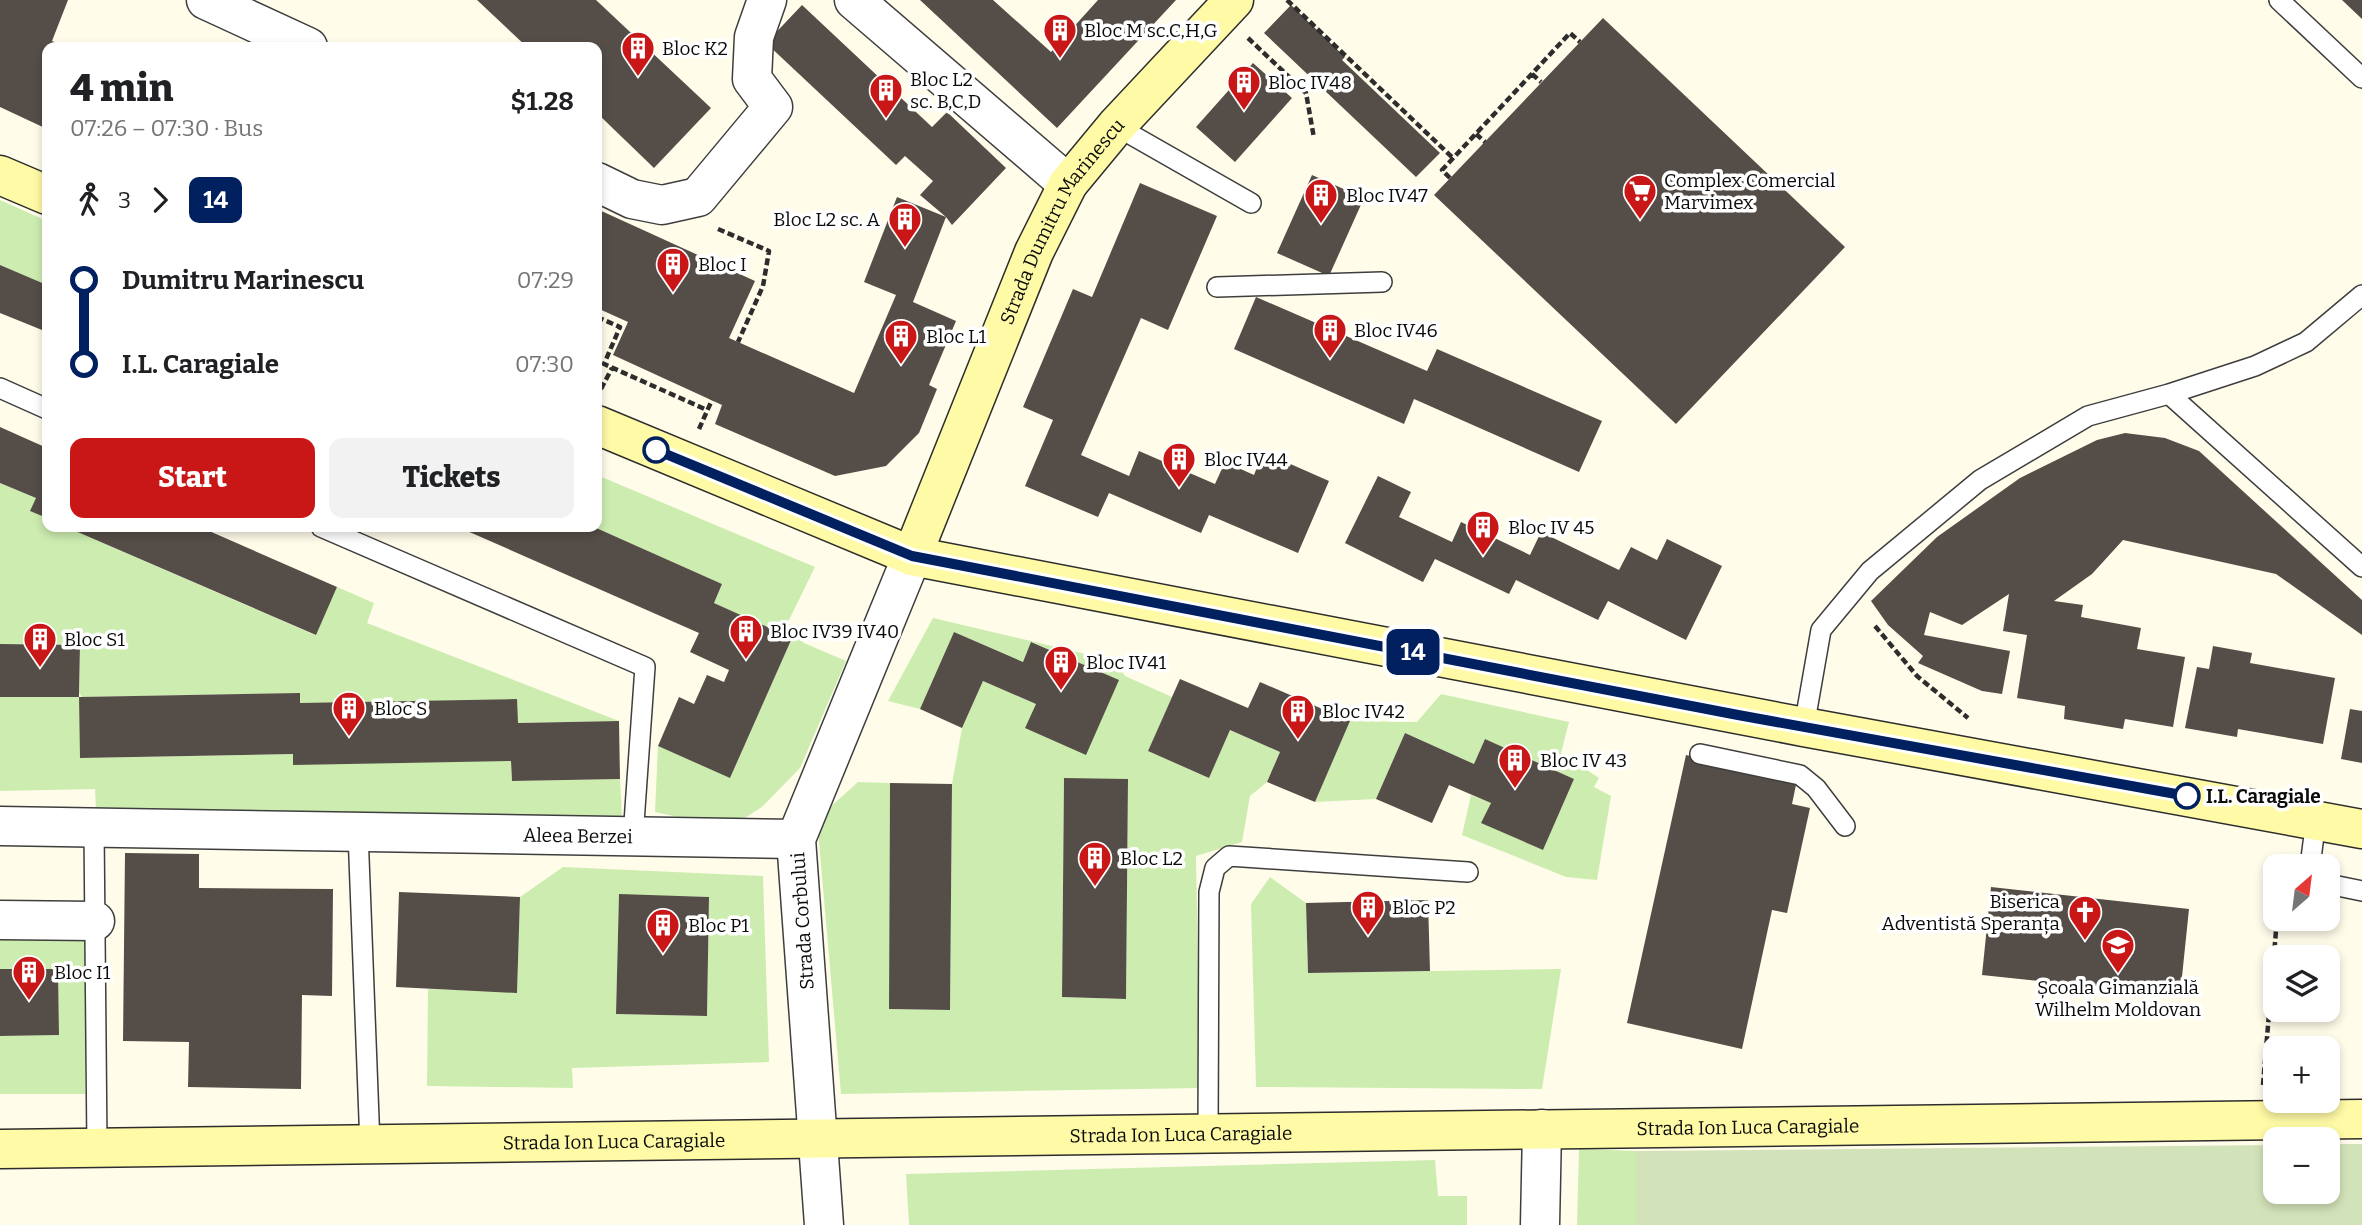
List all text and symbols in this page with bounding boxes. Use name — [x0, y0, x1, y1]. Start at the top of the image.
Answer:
building icon: Bloc M sc.C,H,G — [1041, 11, 1079, 60]
place label: Bloc M sc.C,H,G — [1084, 19, 1218, 42]
building icon: Bloc K2 — [619, 29, 657, 78]
place label: Bloc K2 — [662, 37, 728, 60]
building icon: Bloc IV48 — [1225, 63, 1263, 112]
text: 4 min — [70, 65, 173, 111]
place label: Bloc L2 sc. B,C,D — [910, 68, 981, 113]
building icon: Bloc L2 sc. B,C,D — [867, 71, 905, 120]
place label: Bloc IV48 — [1268, 71, 1352, 94]
text: $1.28 — [511, 86, 574, 117]
text: 07:26 – 07:30 · Bus — [70, 114, 263, 142]
street label: Strada Dumitru Marinescu — [995, 114, 1129, 328]
place label: Complex Comercial Marvimex — [1664, 169, 1836, 214]
supermarket icon: Complex Comercial Marvimex — [1621, 172, 1659, 221]
building icon: Bloc IV47 — [1302, 176, 1340, 225]
icon: walk — [70, 181, 108, 219]
icon: forward — [141, 181, 179, 219]
place label: Bloc IV47 — [1346, 184, 1428, 207]
text: 3 — [118, 186, 131, 214]
text: 14 — [203, 186, 228, 214]
building icon: Bloc L2 sc. A — [886, 200, 924, 249]
place label: Bloc L2 sc. A — [773, 208, 881, 231]
building icon: Bloc I — [654, 245, 692, 294]
place label: Bloc I — [698, 253, 747, 276]
text: Dumitru Marinescu — [122, 265, 364, 296]
text: 07:29 — [517, 266, 574, 294]
building icon: Bloc IV46 — [1311, 311, 1349, 360]
building icon: Bloc L1 — [882, 317, 920, 366]
place label: Bloc IV46 — [1354, 319, 1438, 342]
place label: Bloc L1 — [926, 325, 986, 348]
text: I.L. Caragiale — [122, 349, 279, 380]
text: 07:30 — [515, 350, 574, 378]
unlabelled marker — [643, 437, 669, 463]
button: Start — [70, 438, 315, 518]
button: Tickets — [329, 438, 574, 518]
building icon: Bloc IV44 — [1160, 440, 1198, 489]
place label: Bloc IV44 — [1204, 448, 1288, 471]
building icon: Bloc IV 45 — [1464, 508, 1502, 557]
place label: Bloc IV 45 — [1508, 516, 1594, 539]
building icon: Bloc IV39 IV40 — [727, 612, 765, 661]
building icon: Bloc S1 — [21, 620, 59, 669]
place label: Bloc IV39 IV40 — [770, 620, 899, 643]
place label: Bloc S1 — [64, 628, 125, 651]
line badge: 14 — [1382, 629, 1444, 675]
text: 14 — [1401, 638, 1425, 666]
building icon: Bloc IV41 — [1042, 643, 1080, 692]
place label: Bloc IV41 — [1086, 651, 1166, 674]
building icon: Bloc S — [330, 689, 368, 738]
building icon: Bloc IV42 — [1279, 692, 1317, 741]
place label: Bloc S — [374, 697, 427, 720]
place label: Bloc IV42 — [1322, 700, 1405, 723]
building icon: Bloc IV 43 — [1496, 741, 1534, 790]
place label: Bloc IV 43 — [1540, 749, 1627, 772]
marker: I.L. Caragiale — [2174, 783, 2200, 809]
place label: I.L. Caragiale — [2206, 785, 2321, 808]
street label: Aleea Berzei — [523, 824, 633, 848]
building icon: Bloc L2 — [1076, 839, 1114, 888]
place label: Bloc L2 — [1120, 847, 1183, 870]
street label: Strada Corbului — [786, 851, 819, 991]
north arrow — [2263, 854, 2340, 931]
map controls — [2263, 854, 2340, 1204]
building icon: Bloc P2 — [1349, 888, 1387, 937]
place label: Biserica Adventistă Speranța — [1882, 890, 2061, 935]
church icon: Biserica Adventistă Speranța — [2066, 893, 2104, 942]
place label: Bloc P2 — [1392, 896, 1456, 919]
building icon: Bloc P1 — [644, 906, 682, 955]
place label: Bloc P1 — [688, 914, 749, 937]
school or university icon: Școala Gimanzială Wilhelm Moldovan — [2099, 926, 2137, 975]
button: layers — [2263, 945, 2340, 1022]
building icon: Bloc I1 — [10, 953, 48, 1002]
place label: Bloc I1 — [54, 961, 111, 984]
place label: Școala Gimanzială Wilhelm Moldovan — [2035, 976, 2201, 1021]
button: + — [2263, 1036, 2340, 1113]
street label: Strada Ion Luca Caragiale — [1636, 1114, 1859, 1140]
street label: Strada Ion Luca Caragiale — [1069, 1122, 1292, 1147]
button: − — [2263, 1127, 2340, 1204]
street label: Strada Ion Luca Caragiale — [502, 1129, 726, 1155]

